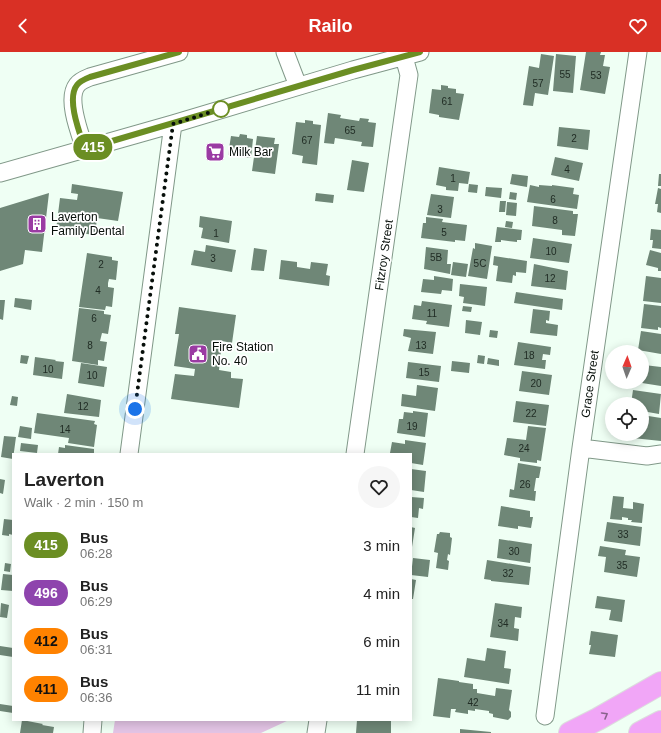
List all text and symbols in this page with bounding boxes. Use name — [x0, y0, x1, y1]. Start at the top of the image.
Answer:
icon: back — [12, 15, 34, 37]
icon: heart — [627, 15, 649, 37]
text: Railo — [308, 16, 353, 36]
house number: 55 — [559, 69, 571, 80]
house number: 53 — [590, 70, 602, 81]
house number: 57 — [532, 78, 544, 89]
house number: 61 — [441, 96, 453, 107]
unlabelled marker — [212, 100, 230, 118]
house number: 65 — [344, 125, 356, 136]
house number: 2 — [571, 133, 577, 144]
line badge: 415 — [70, 134, 116, 160]
house number: 67 — [301, 135, 313, 146]
text: 415 — [81, 139, 105, 155]
supermarket icon: Milk Bar — [204, 141, 226, 163]
place label: Milk Bar — [229, 145, 272, 159]
house number: 4 — [564, 164, 570, 175]
house number: 1 — [450, 173, 456, 184]
house number: 6 — [550, 194, 556, 205]
house number: 3 — [437, 204, 443, 215]
place label: Laverton Family Dental — [51, 210, 124, 238]
building icon: Laverton Family Dental — [26, 213, 48, 235]
house number: 8 — [552, 215, 558, 226]
street label: Fitzroy Street — [372, 218, 396, 291]
house number: 5 — [441, 227, 447, 238]
house number: 1 — [213, 228, 219, 239]
house number: 10 — [545, 246, 557, 257]
house number: 5B — [430, 252, 442, 263]
house number: 3 — [210, 253, 216, 264]
house number: 5C — [474, 258, 486, 269]
house number: 2 — [98, 259, 104, 270]
house number: 12 — [544, 273, 556, 284]
house number: 4 — [95, 285, 101, 296]
house number: 11 — [427, 308, 438, 319]
house number: 6 — [91, 313, 97, 324]
house number: 8 — [87, 340, 93, 351]
place label: Fire Station No. 40 — [212, 340, 273, 368]
house number: 13 — [415, 340, 427, 351]
public building icon: Fire Station No. 40 — [187, 343, 209, 365]
north arrow — [605, 345, 649, 389]
map controls — [605, 345, 649, 441]
street label: Grace Street — [578, 349, 602, 419]
house number: 18 — [523, 350, 535, 361]
house number: 10 — [42, 364, 54, 375]
house number: 15 — [418, 367, 430, 378]
house number: 10 — [86, 370, 98, 381]
house number: 20 — [530, 378, 542, 389]
button: locate — [605, 397, 649, 441]
your location — [125, 399, 145, 419]
house number: 12 — [77, 401, 89, 412]
house number: 22 — [525, 408, 537, 419]
house number: 19 — [406, 421, 418, 432]
house number: 14 — [59, 424, 71, 435]
house number: 24 — [518, 443, 530, 454]
button: heart — [358, 466, 400, 508]
text: Laverton — [24, 469, 104, 490]
house number: 26 — [519, 479, 531, 490]
text: Walk · 2 min · 150 m — [24, 495, 143, 510]
text: Bus — [80, 529, 108, 546]
house number: 33 — [617, 529, 629, 540]
text: 415 — [34, 537, 58, 553]
text: 3 min — [363, 537, 400, 554]
text: 06:28 — [80, 546, 113, 561]
house number: 30 — [508, 546, 520, 557]
house number: 35 — [616, 560, 628, 571]
house number: 32 — [502, 568, 514, 579]
text: Bus — [80, 577, 108, 594]
text: 496 — [34, 585, 58, 601]
text: 4 min — [363, 585, 400, 602]
text: 06:29 — [80, 594, 113, 609]
house number: 34 — [497, 618, 509, 629]
text: Bus — [80, 625, 108, 642]
text: 412 — [34, 633, 58, 649]
text: 6 min — [363, 633, 400, 650]
text: 06:31 — [80, 642, 113, 657]
text: Bus — [80, 673, 108, 690]
text: 411 — [35, 681, 57, 697]
text: 11 min — [356, 681, 400, 698]
text: 06:36 — [80, 690, 113, 705]
house number: 42 — [467, 697, 479, 708]
one-way arrow — [601, 713, 608, 720]

